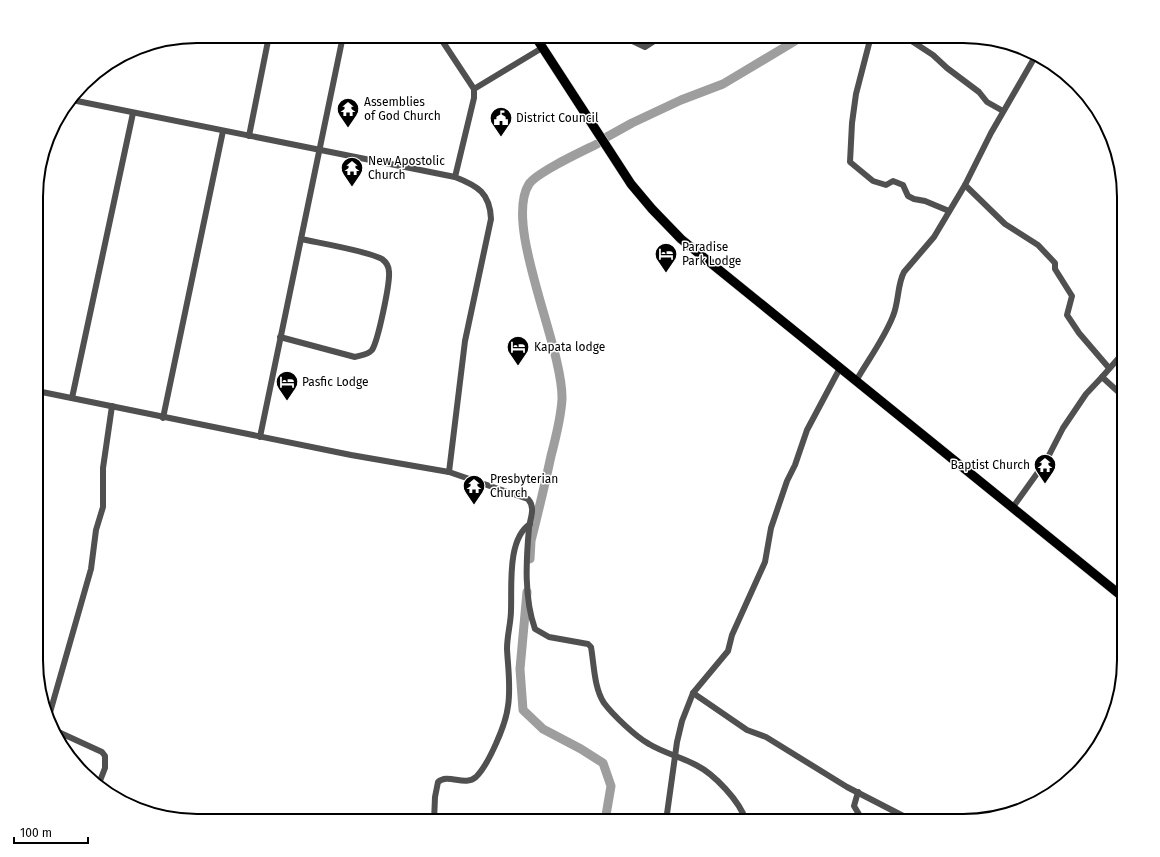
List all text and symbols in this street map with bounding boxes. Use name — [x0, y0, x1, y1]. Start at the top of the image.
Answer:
place label: Assemblies of God Church — [364, 95, 441, 123]
temple icon: Assemblies of God Church — [335, 96, 361, 129]
public building icon: District Council — [488, 105, 514, 138]
place label: District Council — [516, 111, 599, 125]
place label: New Apostolic Church — [368, 154, 445, 182]
temple icon: New Apostolic Church — [339, 155, 365, 188]
place label: Paradise Park Lodge — [682, 240, 741, 268]
hotel icon: Paradise Park Lodge — [653, 241, 679, 274]
hotel icon: Kapata lodge — [505, 334, 531, 367]
place label: Kapata lodge — [534, 340, 605, 354]
hotel icon: Pasfic Lodge — [274, 369, 300, 402]
place label: Pasfic Lodge — [302, 375, 369, 389]
temple icon: Baptist Church — [1032, 452, 1058, 485]
place label: Baptist Church — [951, 458, 1030, 472]
place label: Presbyterian Church — [490, 472, 558, 500]
temple icon: Presbyterian Church — [461, 473, 487, 506]
scale bar — [14, 819, 88, 845]
text: 100 m — [20, 826, 52, 840]

